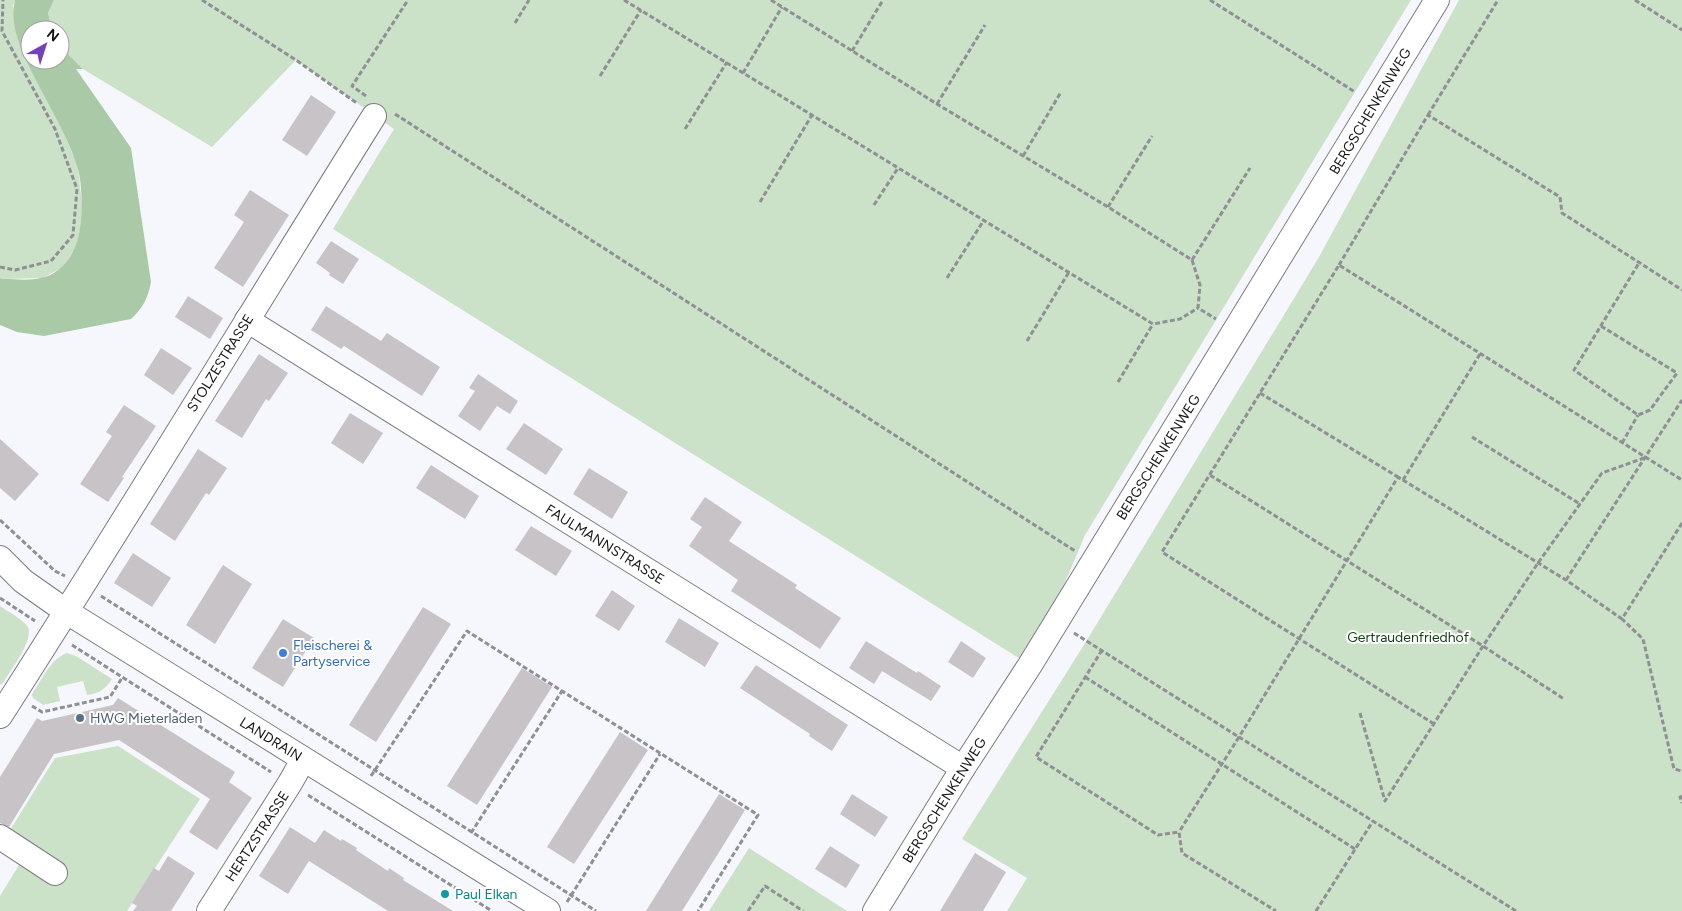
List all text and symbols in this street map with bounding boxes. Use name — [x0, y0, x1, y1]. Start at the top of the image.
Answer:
north arrow — [20, 20, 70, 70]
text: N — [43, 25, 62, 45]
street label: BERGSCHENKENWEG — [1326, 45, 1415, 178]
street label: STOLZESTRASSE — [184, 311, 257, 415]
street label: BERGSCHENKENWEG — [1113, 391, 1204, 523]
street label: FAULMANNSTRASSE — [542, 501, 667, 588]
park label: Gertraudenfriedhof — [1347, 629, 1470, 646]
place label: Fleischerei & Partyservice — [293, 637, 372, 670]
marker: Fleischerei & Partyservice — [277, 647, 289, 659]
place label: HWG Mieterladen — [90, 710, 202, 727]
marker: HWG Mieterladen — [74, 712, 86, 724]
street label: LANDRAIN — [236, 714, 305, 765]
street label: BERGSCHENKENWEG — [899, 734, 990, 866]
street label: HERTZSTRASSE — [222, 788, 293, 885]
place label: Paul Elkan — [455, 886, 518, 903]
marker: Paul Elkan — [439, 888, 451, 900]

